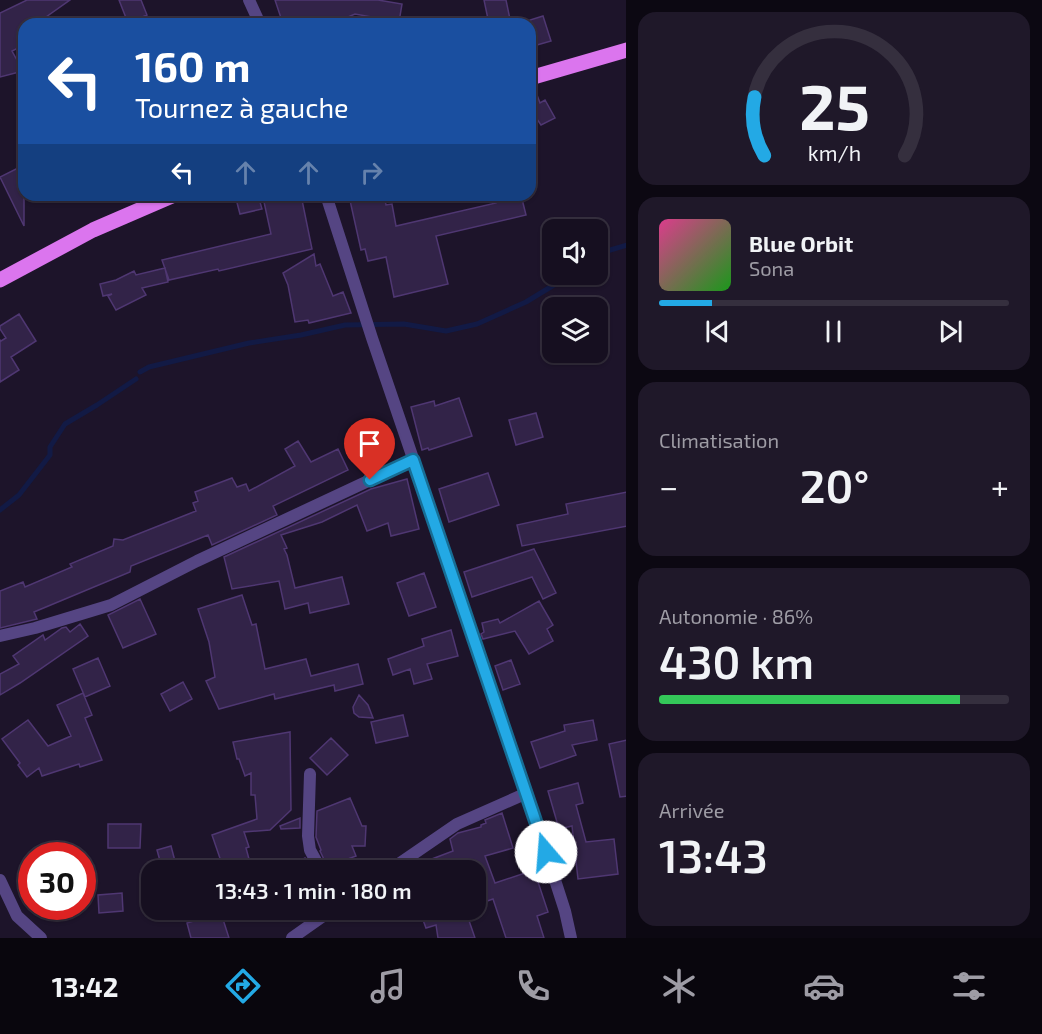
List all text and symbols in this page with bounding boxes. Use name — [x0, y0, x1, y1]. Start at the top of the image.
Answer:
text: 160 m — [135, 40, 251, 90]
icon: left — [36, 42, 114, 120]
text: 25 — [799, 68, 869, 143]
text: Tournez à gauche — [135, 91, 349, 123]
text: km/h — [807, 140, 861, 165]
icon: left — [166, 156, 199, 189]
icon: ahead — [229, 156, 262, 189]
icon: ahead — [292, 156, 325, 189]
icon: right — [355, 156, 388, 189]
map controls — [542, 219, 608, 363]
button: sound — [542, 219, 608, 285]
text: Blue Orbit — [749, 230, 853, 256]
text: Sona — [749, 256, 794, 280]
button: layers — [542, 297, 608, 363]
icon: previous — [701, 315, 734, 348]
icon: pause — [817, 315, 850, 348]
icon: next — [934, 315, 967, 348]
pin — [344, 418, 395, 480]
icon: arrive — [353, 427, 386, 460]
text: Climatisation — [659, 428, 779, 452]
text: 20° — [800, 458, 869, 512]
text: − — [659, 466, 678, 506]
text: + — [991, 466, 1009, 506]
text: Autonomie · 86% — [659, 604, 813, 628]
text: 430 km — [659, 634, 814, 688]
text: Arrivée — [659, 798, 724, 822]
position arrow — [514, 820, 578, 884]
text: 13:43 — [659, 828, 768, 882]
speed limit sign: 30 — [18, 842, 96, 920]
text: 13:43 · 1 min · 180 m — [216, 877, 411, 903]
icon: directions — [222, 965, 264, 1007]
icon: music — [367, 965, 409, 1007]
icon: phone — [512, 965, 554, 1007]
icon: climate — [658, 965, 700, 1007]
icon: car — [803, 965, 845, 1007]
icon: filters — [948, 965, 990, 1007]
text: 13:42 — [52, 970, 118, 1002]

